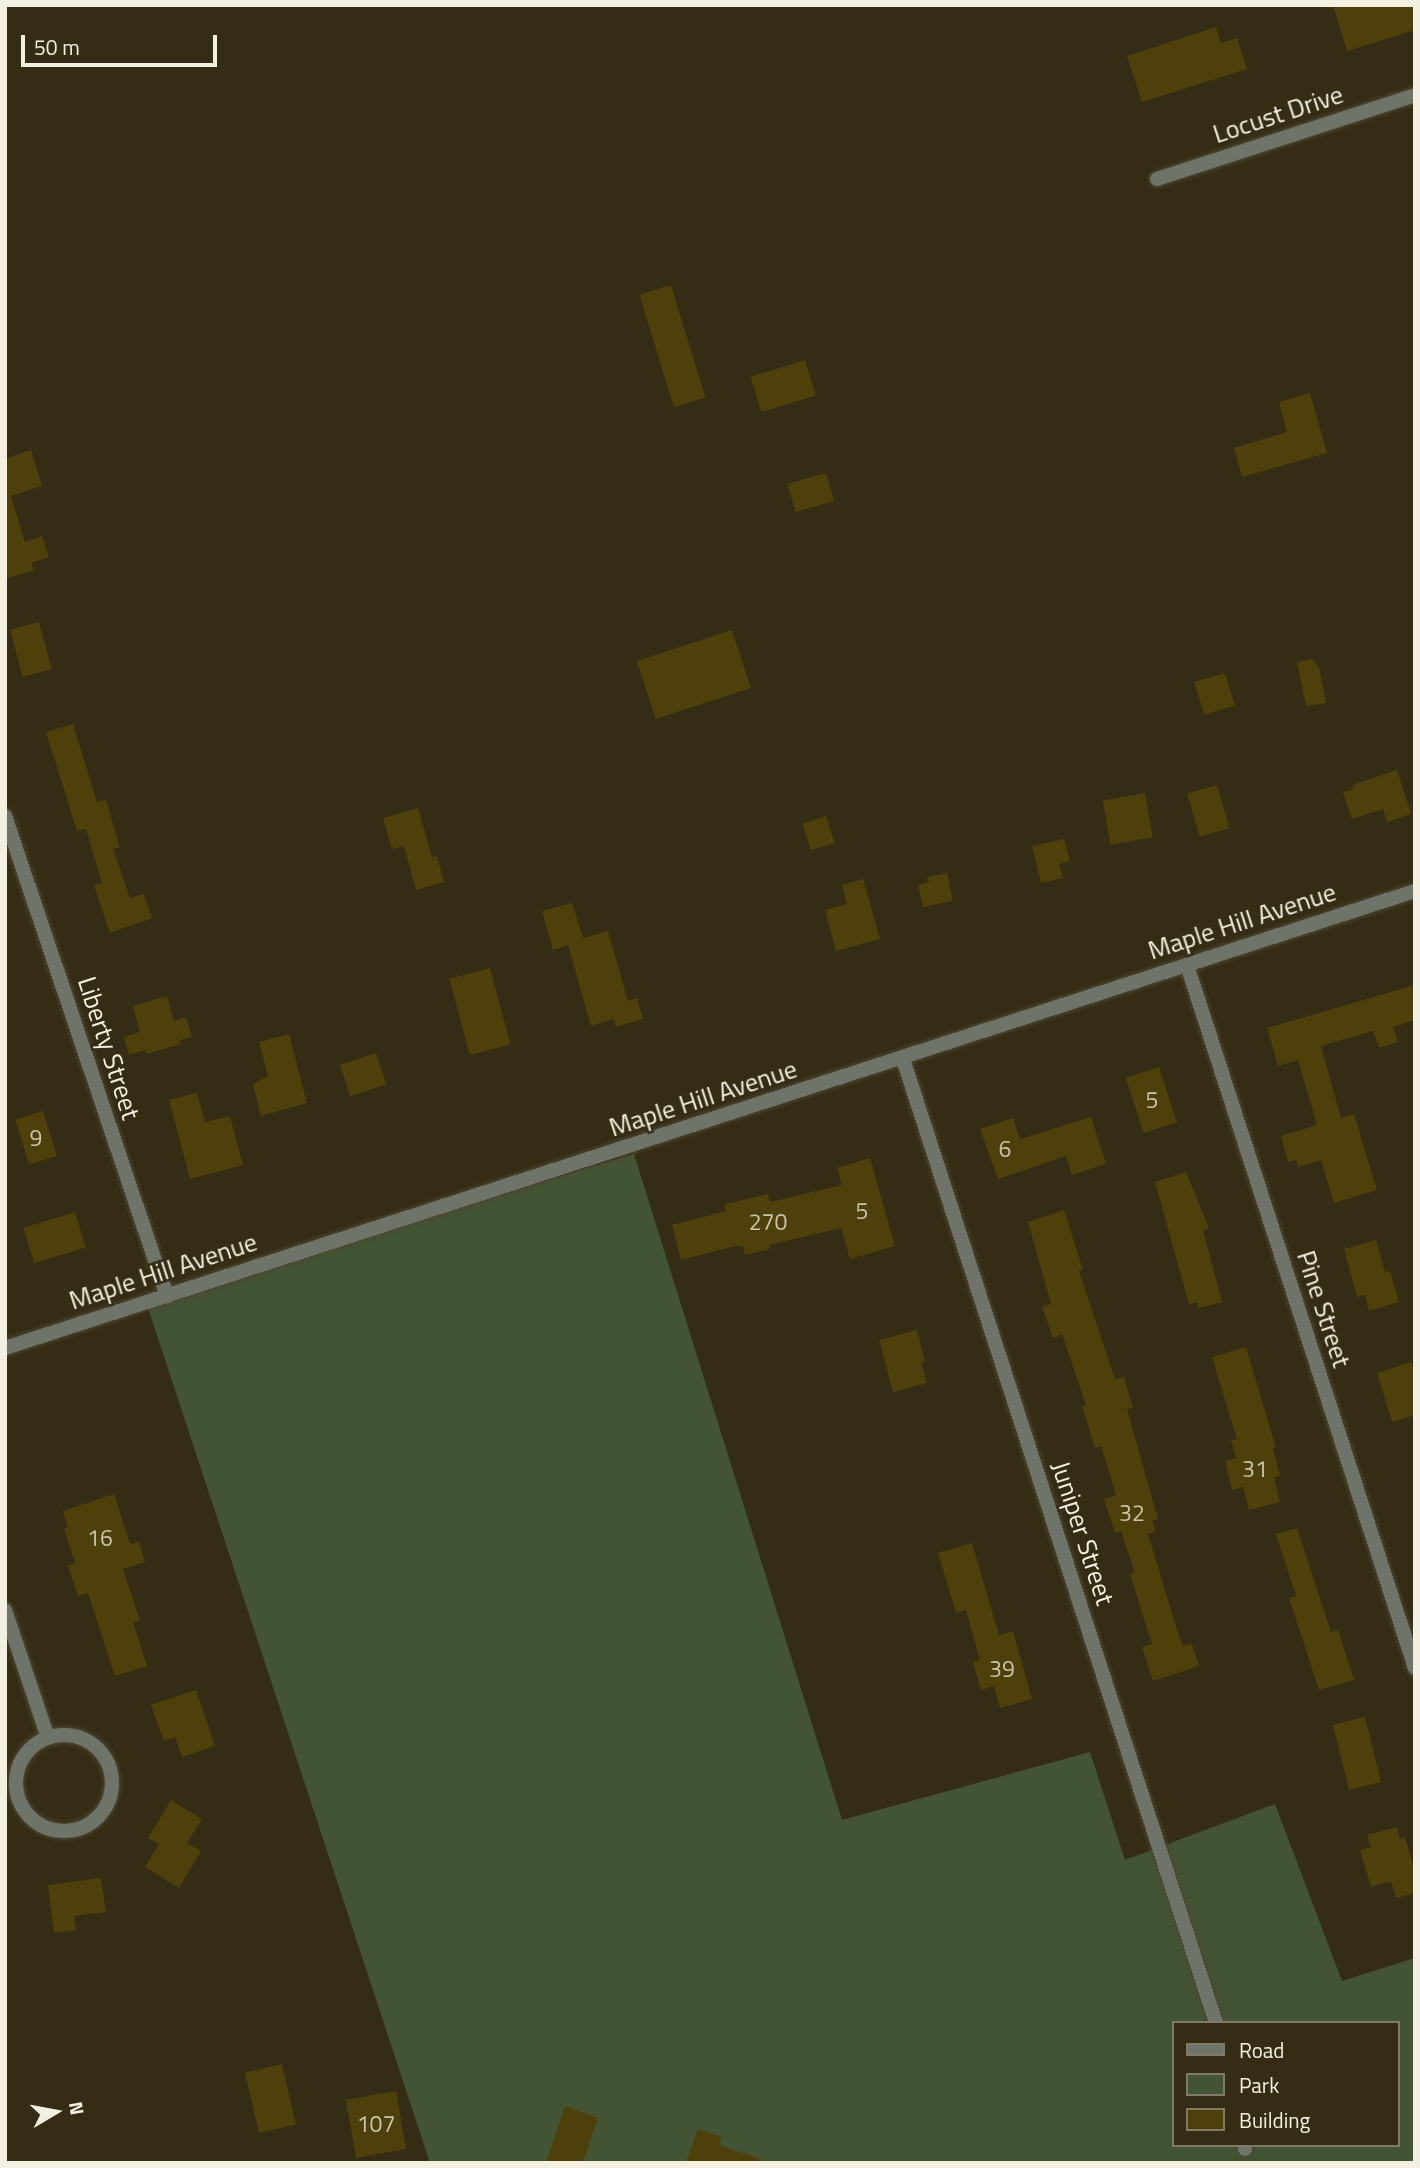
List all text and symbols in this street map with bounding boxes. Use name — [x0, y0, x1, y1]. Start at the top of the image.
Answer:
scale bar — [24, 21, 220, 65]
text: 50 m — [34, 31, 80, 63]
street label: Locust Drive — [1209, 78, 1347, 150]
street label: Maple Hill Avenue — [1144, 876, 1340, 966]
street label: Liberty Street — [71, 973, 147, 1123]
street label: Maple Hill Avenue — [605, 1053, 801, 1143]
house number: 5 — [1146, 1086, 1158, 1114]
house number: 9 — [30, 1124, 42, 1152]
house number: 6 — [999, 1135, 1011, 1163]
house number: 5 — [856, 1197, 868, 1225]
house number: 270 — [749, 1208, 787, 1236]
street label: Maple Hill Avenue — [65, 1226, 261, 1316]
street label: Pine Street — [1290, 1247, 1358, 1371]
house number: 31 — [1242, 1455, 1268, 1483]
street label: Juniper Street — [1045, 1457, 1121, 1609]
house number: 32 — [1119, 1499, 1145, 1527]
house number: 16 — [87, 1524, 113, 1552]
house number: 39 — [989, 1655, 1015, 1683]
legend — [1172, 2021, 1399, 2147]
text: Road — [1239, 2034, 1284, 2066]
text: Park — [1239, 2069, 1279, 2101]
north arrow — [21, 2077, 91, 2147]
text: N — [62, 2099, 93, 2117]
text: Building — [1239, 2104, 1310, 2136]
house number: 107 — [357, 2110, 395, 2138]

